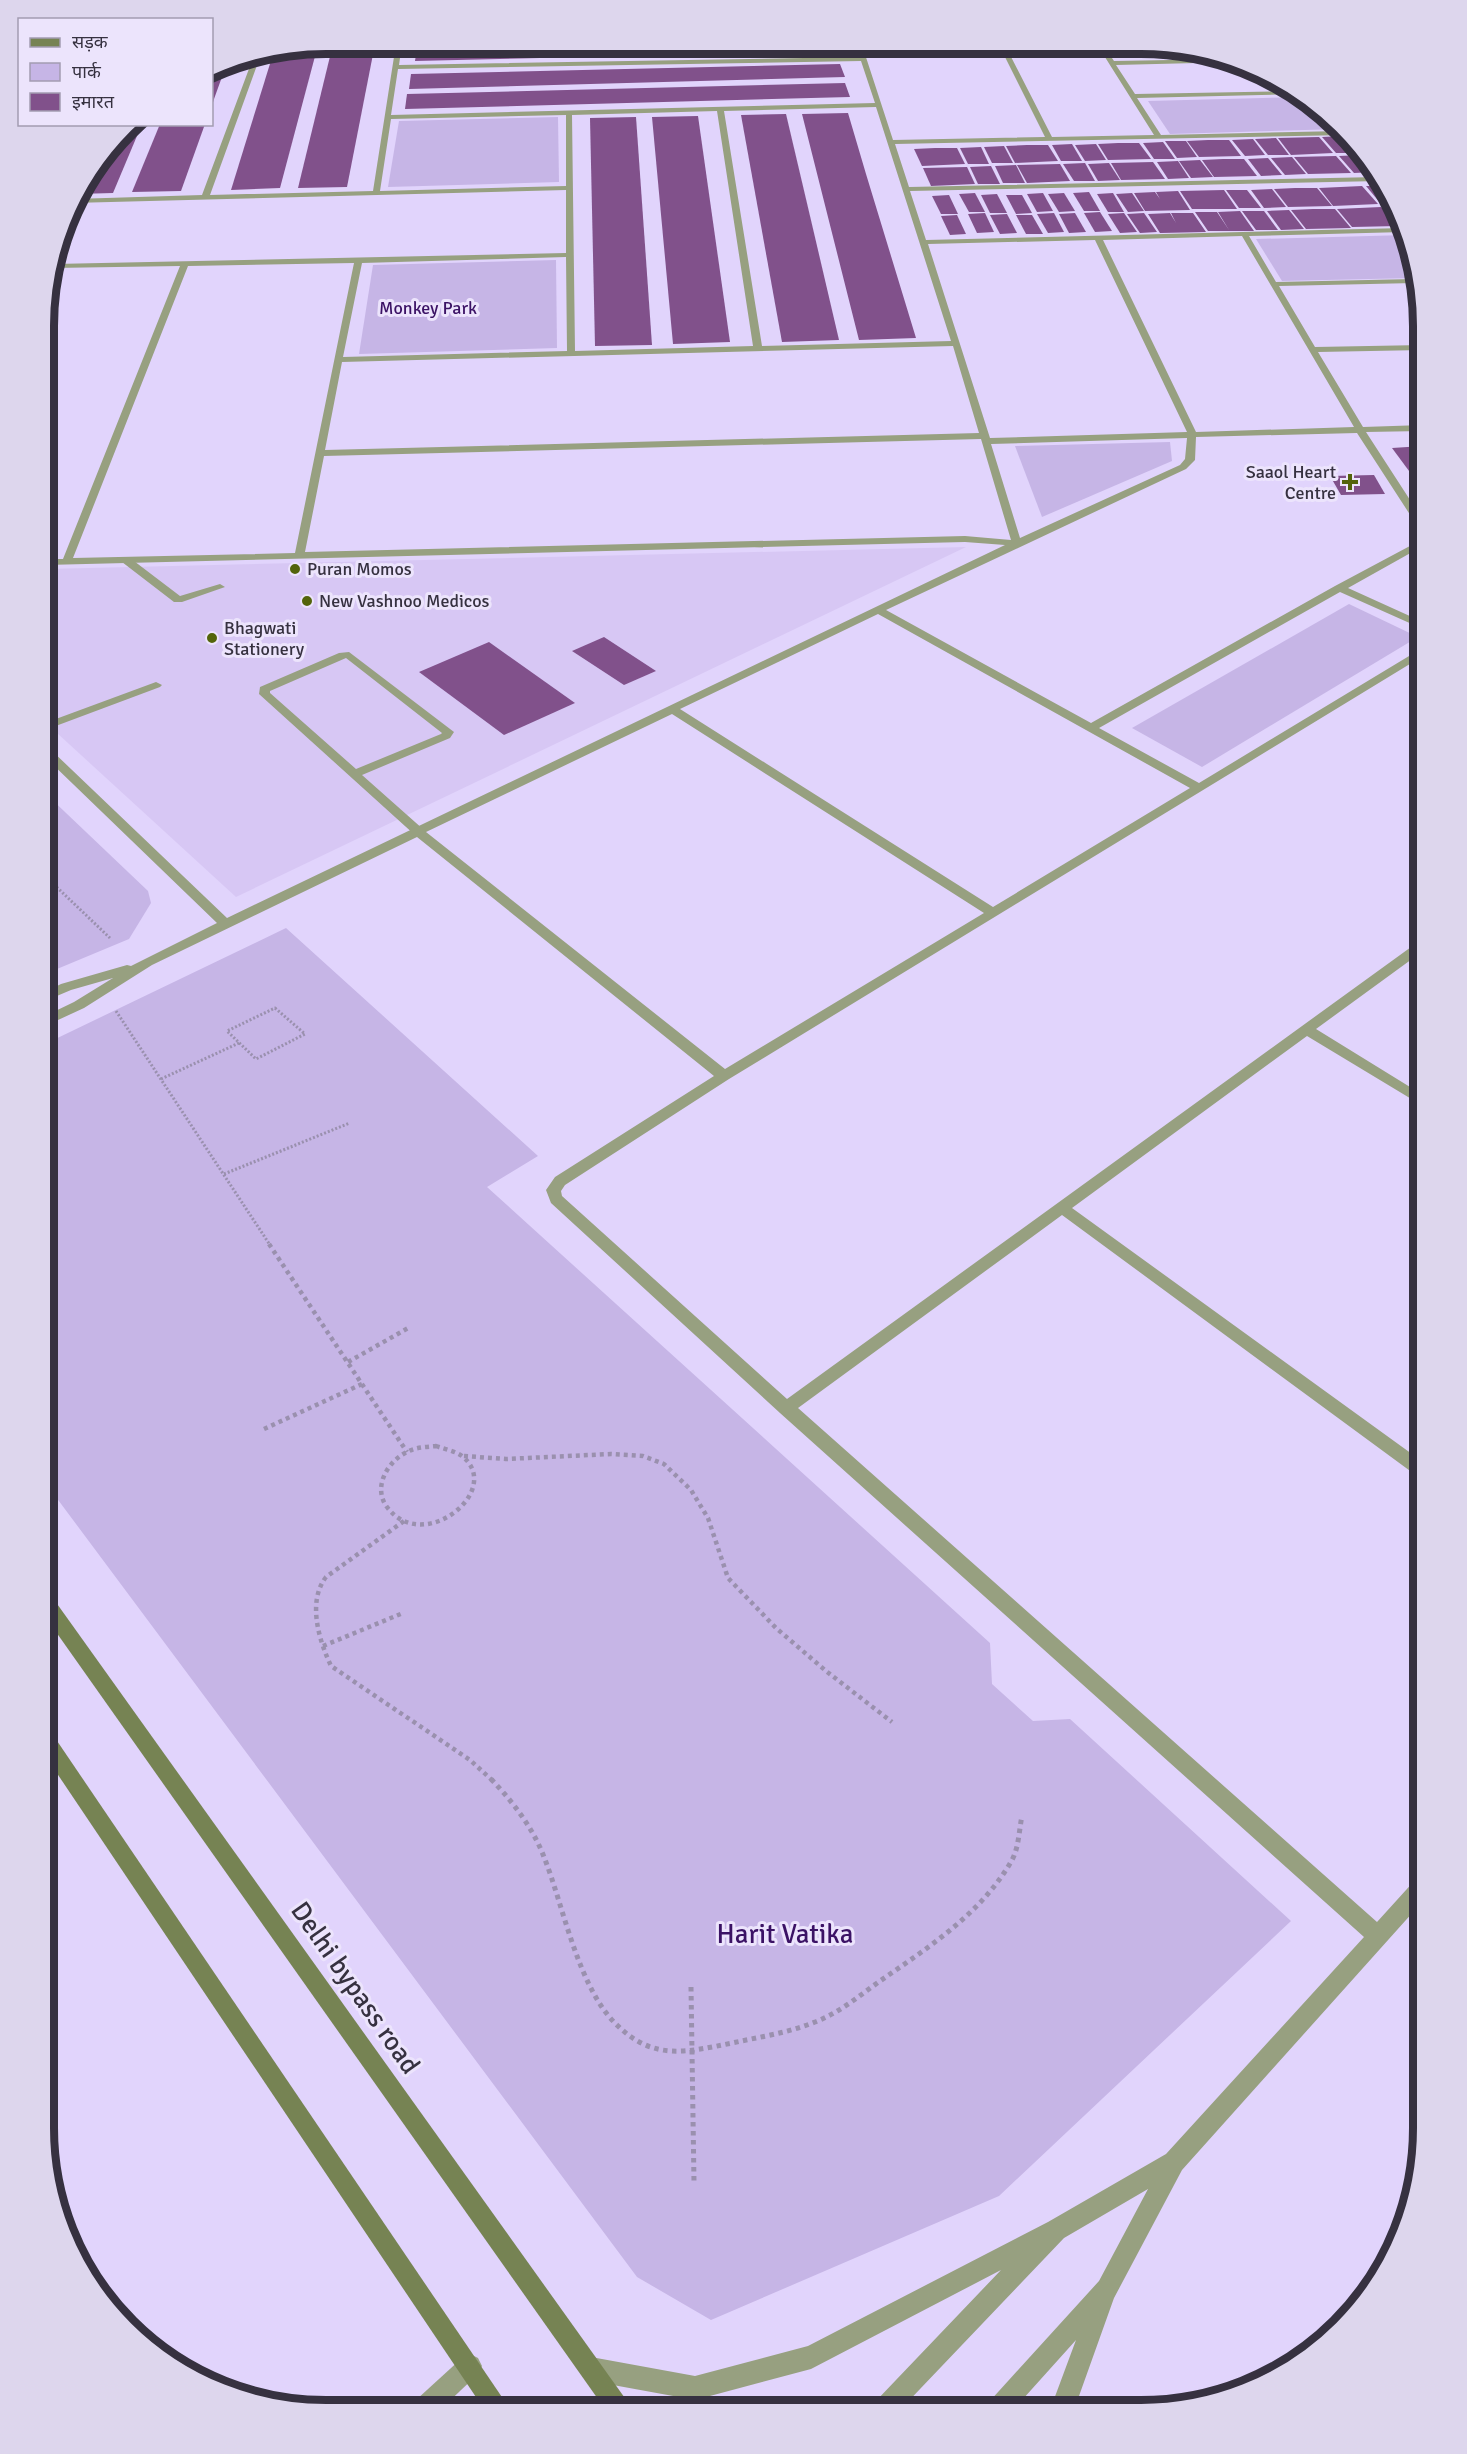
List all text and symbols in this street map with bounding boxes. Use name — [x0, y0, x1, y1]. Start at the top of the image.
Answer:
legend — [18, 18, 213, 126]
text: सड़क — [72, 31, 109, 53]
text: पार्क — [72, 61, 102, 83]
text: इमारत — [72, 91, 115, 113]
park label: Monkey Park — [379, 297, 477, 319]
place label: Saaol Heart Centre — [1246, 461, 1336, 504]
marker: Saaol Heart Centre — [1341, 473, 1359, 491]
place label: Puran Momos — [307, 558, 412, 580]
marker: Puran Momos — [288, 562, 302, 576]
place label: New Vashnoo Medicos — [319, 590, 490, 612]
marker: New Vashnoo Medicos — [300, 594, 314, 608]
place label: Bhagwati Stationery — [224, 617, 305, 660]
marker: Bhagwati Stationery — [205, 631, 219, 645]
street label: Delhi bypass road — [283, 1896, 427, 2080]
park label: Harit Vatika — [717, 1918, 853, 1951]

